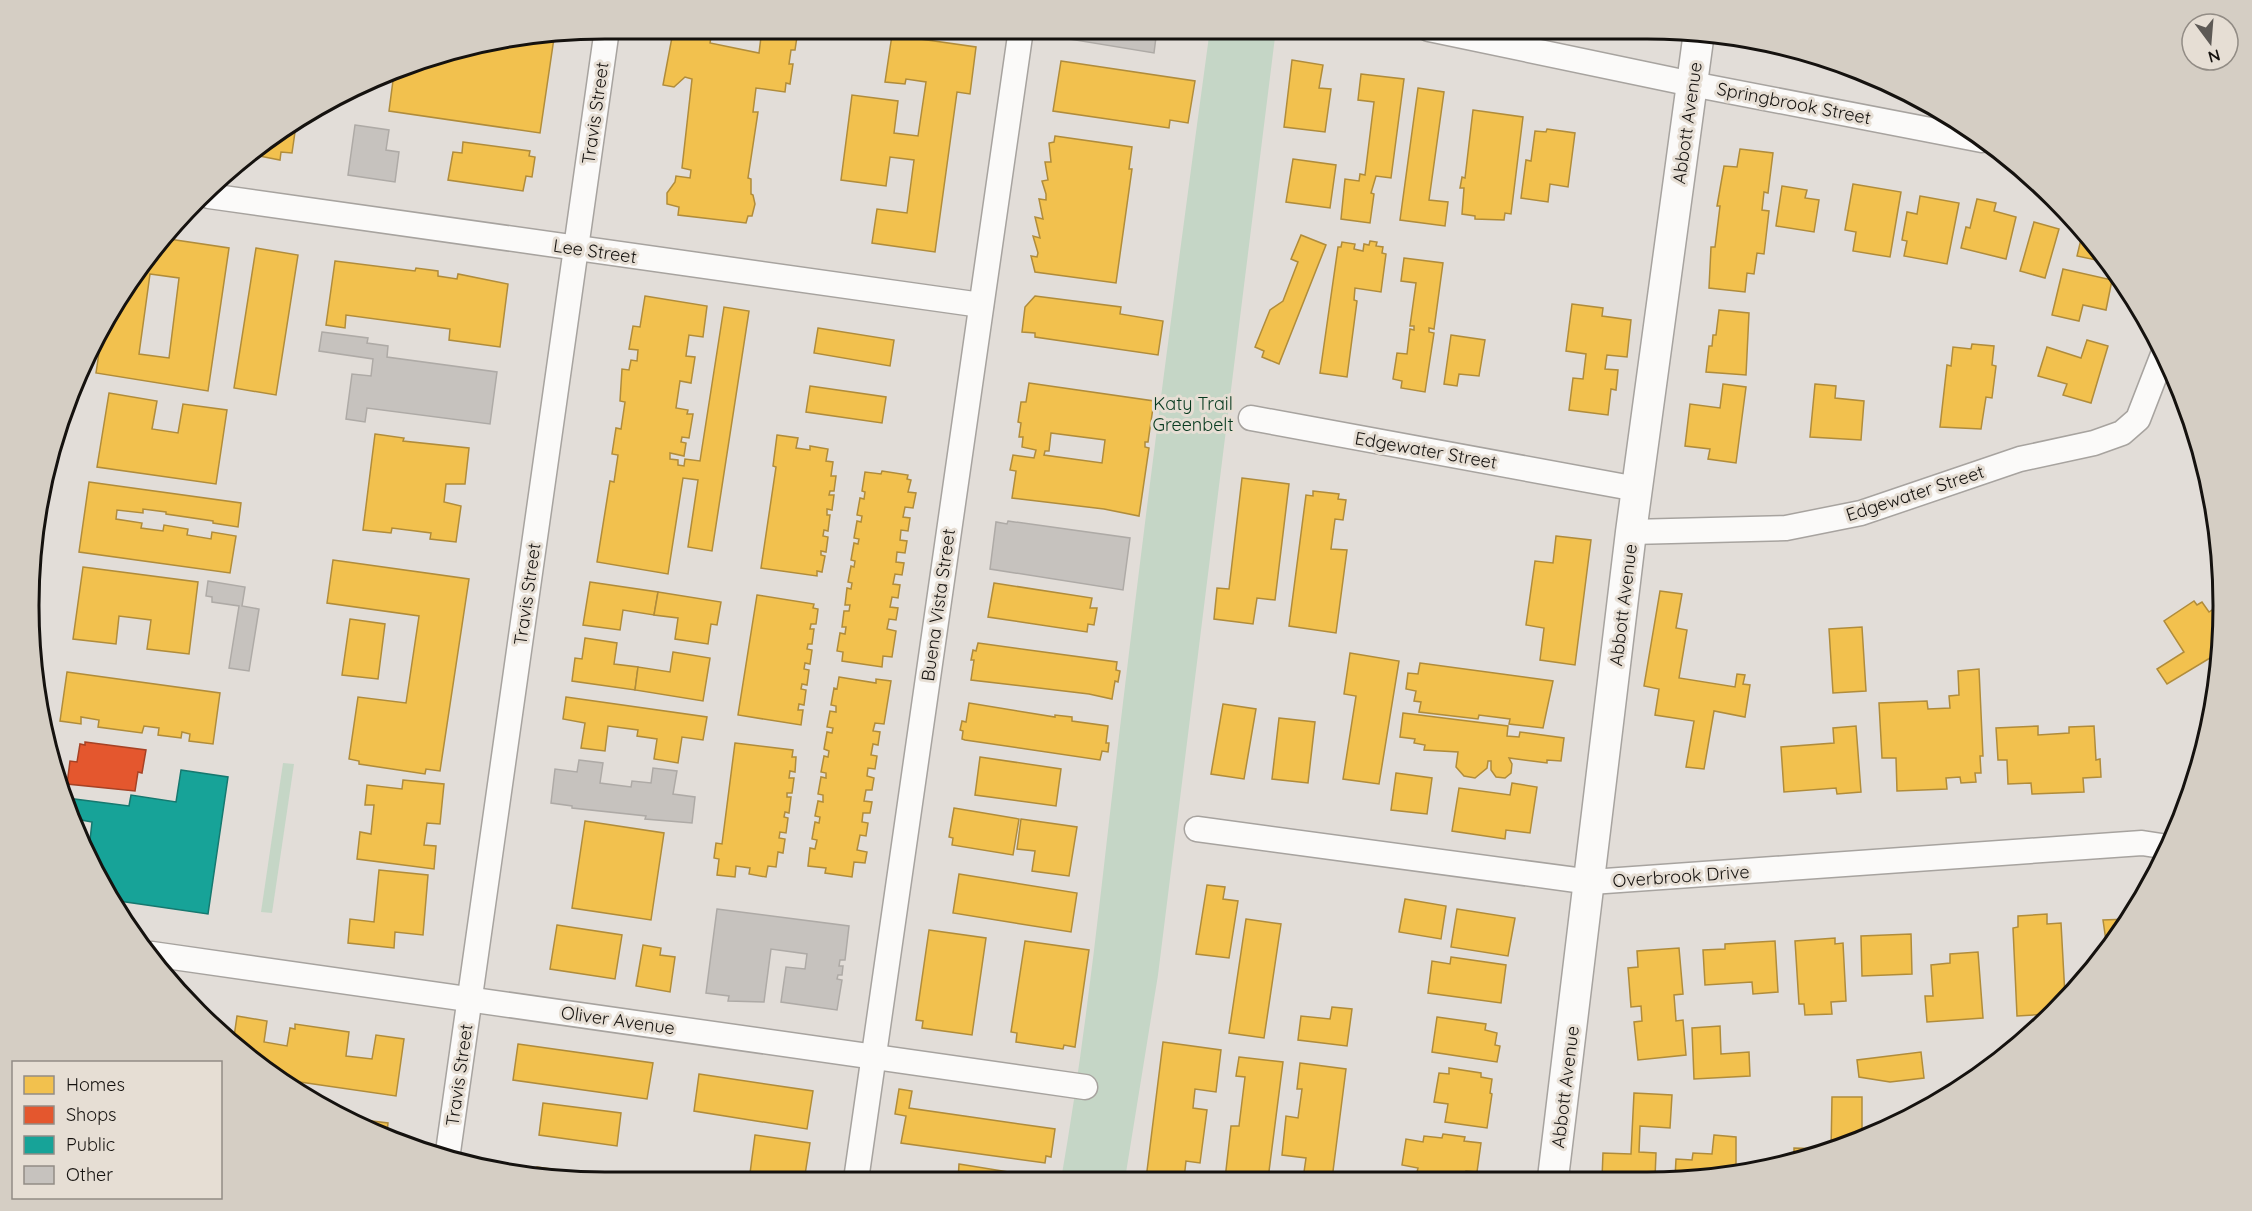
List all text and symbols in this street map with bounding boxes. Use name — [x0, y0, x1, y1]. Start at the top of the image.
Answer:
north arrow — [2180, 12, 2240, 72]
text: N — [2206, 45, 2223, 68]
street label: Travis Street — [576, 60, 614, 166]
street label: Abbott Avenue — [1667, 60, 1707, 186]
street label: Springbrook Street — [1715, 77, 1873, 129]
street label: Lee Street — [552, 234, 638, 268]
park label: Katy Trail Greenbelt — [1152, 392, 1234, 436]
street label: Edgewater Street — [1353, 426, 1499, 474]
street label: Edgewater Street — [1843, 460, 1987, 526]
street label: Buena Vista Street — [916, 527, 960, 683]
street label: Travis Street — [508, 541, 546, 647]
street label: Abbott Avenue — [1604, 543, 1642, 667]
street label: Overbrook Drive — [1612, 860, 1750, 892]
street label: Oliver Avenue — [560, 1001, 676, 1039]
street label: Travis Street — [440, 1022, 478, 1128]
street label: Abbott Avenue — [1546, 1025, 1584, 1149]
legend — [12, 1061, 222, 1199]
text: Homes — [66, 1073, 125, 1096]
text: Shops — [66, 1103, 117, 1126]
text: Public — [66, 1133, 115, 1156]
text: Other — [66, 1163, 113, 1186]

